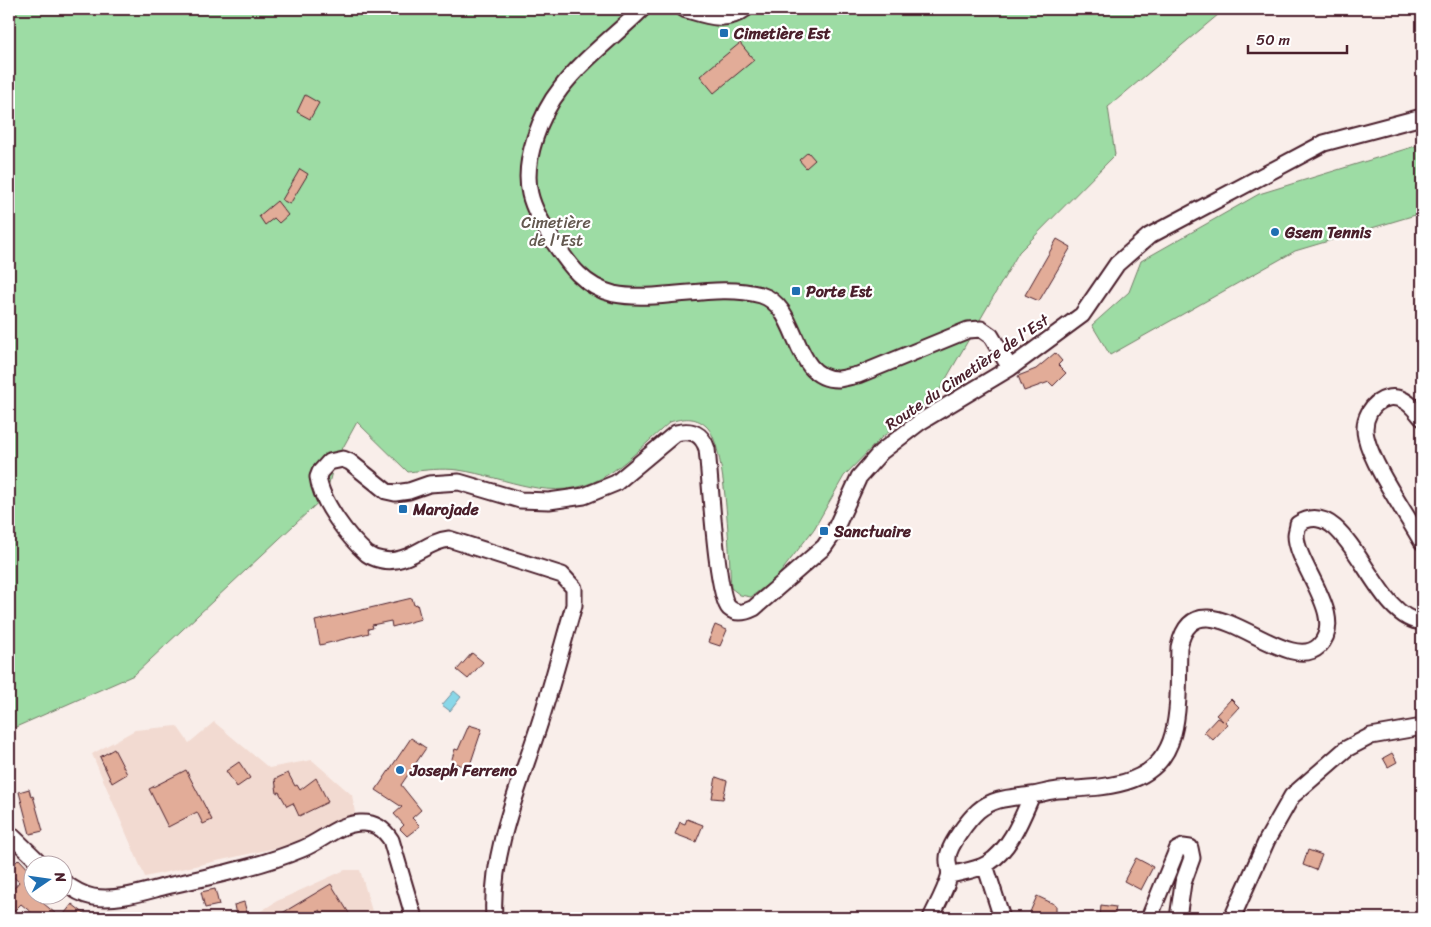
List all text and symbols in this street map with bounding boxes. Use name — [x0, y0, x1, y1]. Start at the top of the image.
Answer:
place label: Cimetière Est — [733, 19, 831, 48]
scale bar — [1248, 22, 1347, 54]
marker: Cimetière Est — [718, 27, 730, 39]
text: 50 m — [1256, 27, 1291, 53]
park label: Cimetière de l'Est — [521, 208, 591, 255]
place label: Gsem Tennis — [1284, 218, 1372, 247]
marker: Gsem Tennis — [1269, 226, 1281, 238]
place label: Porte Est — [806, 277, 872, 306]
marker: Porte Est — [790, 285, 802, 297]
street label: Route du Cimetière de l'Est — [879, 306, 1056, 438]
place label: Marojade — [412, 495, 479, 524]
marker: Marojade — [397, 503, 409, 515]
place label: Sanctuaire — [833, 517, 912, 546]
marker: Sanctuaire — [818, 525, 830, 537]
place label: Joseph Ferreno — [409, 756, 518, 785]
marker: Joseph Ferreno — [394, 764, 406, 776]
north arrow — [22, 854, 72, 904]
text: N — [47, 869, 74, 885]

